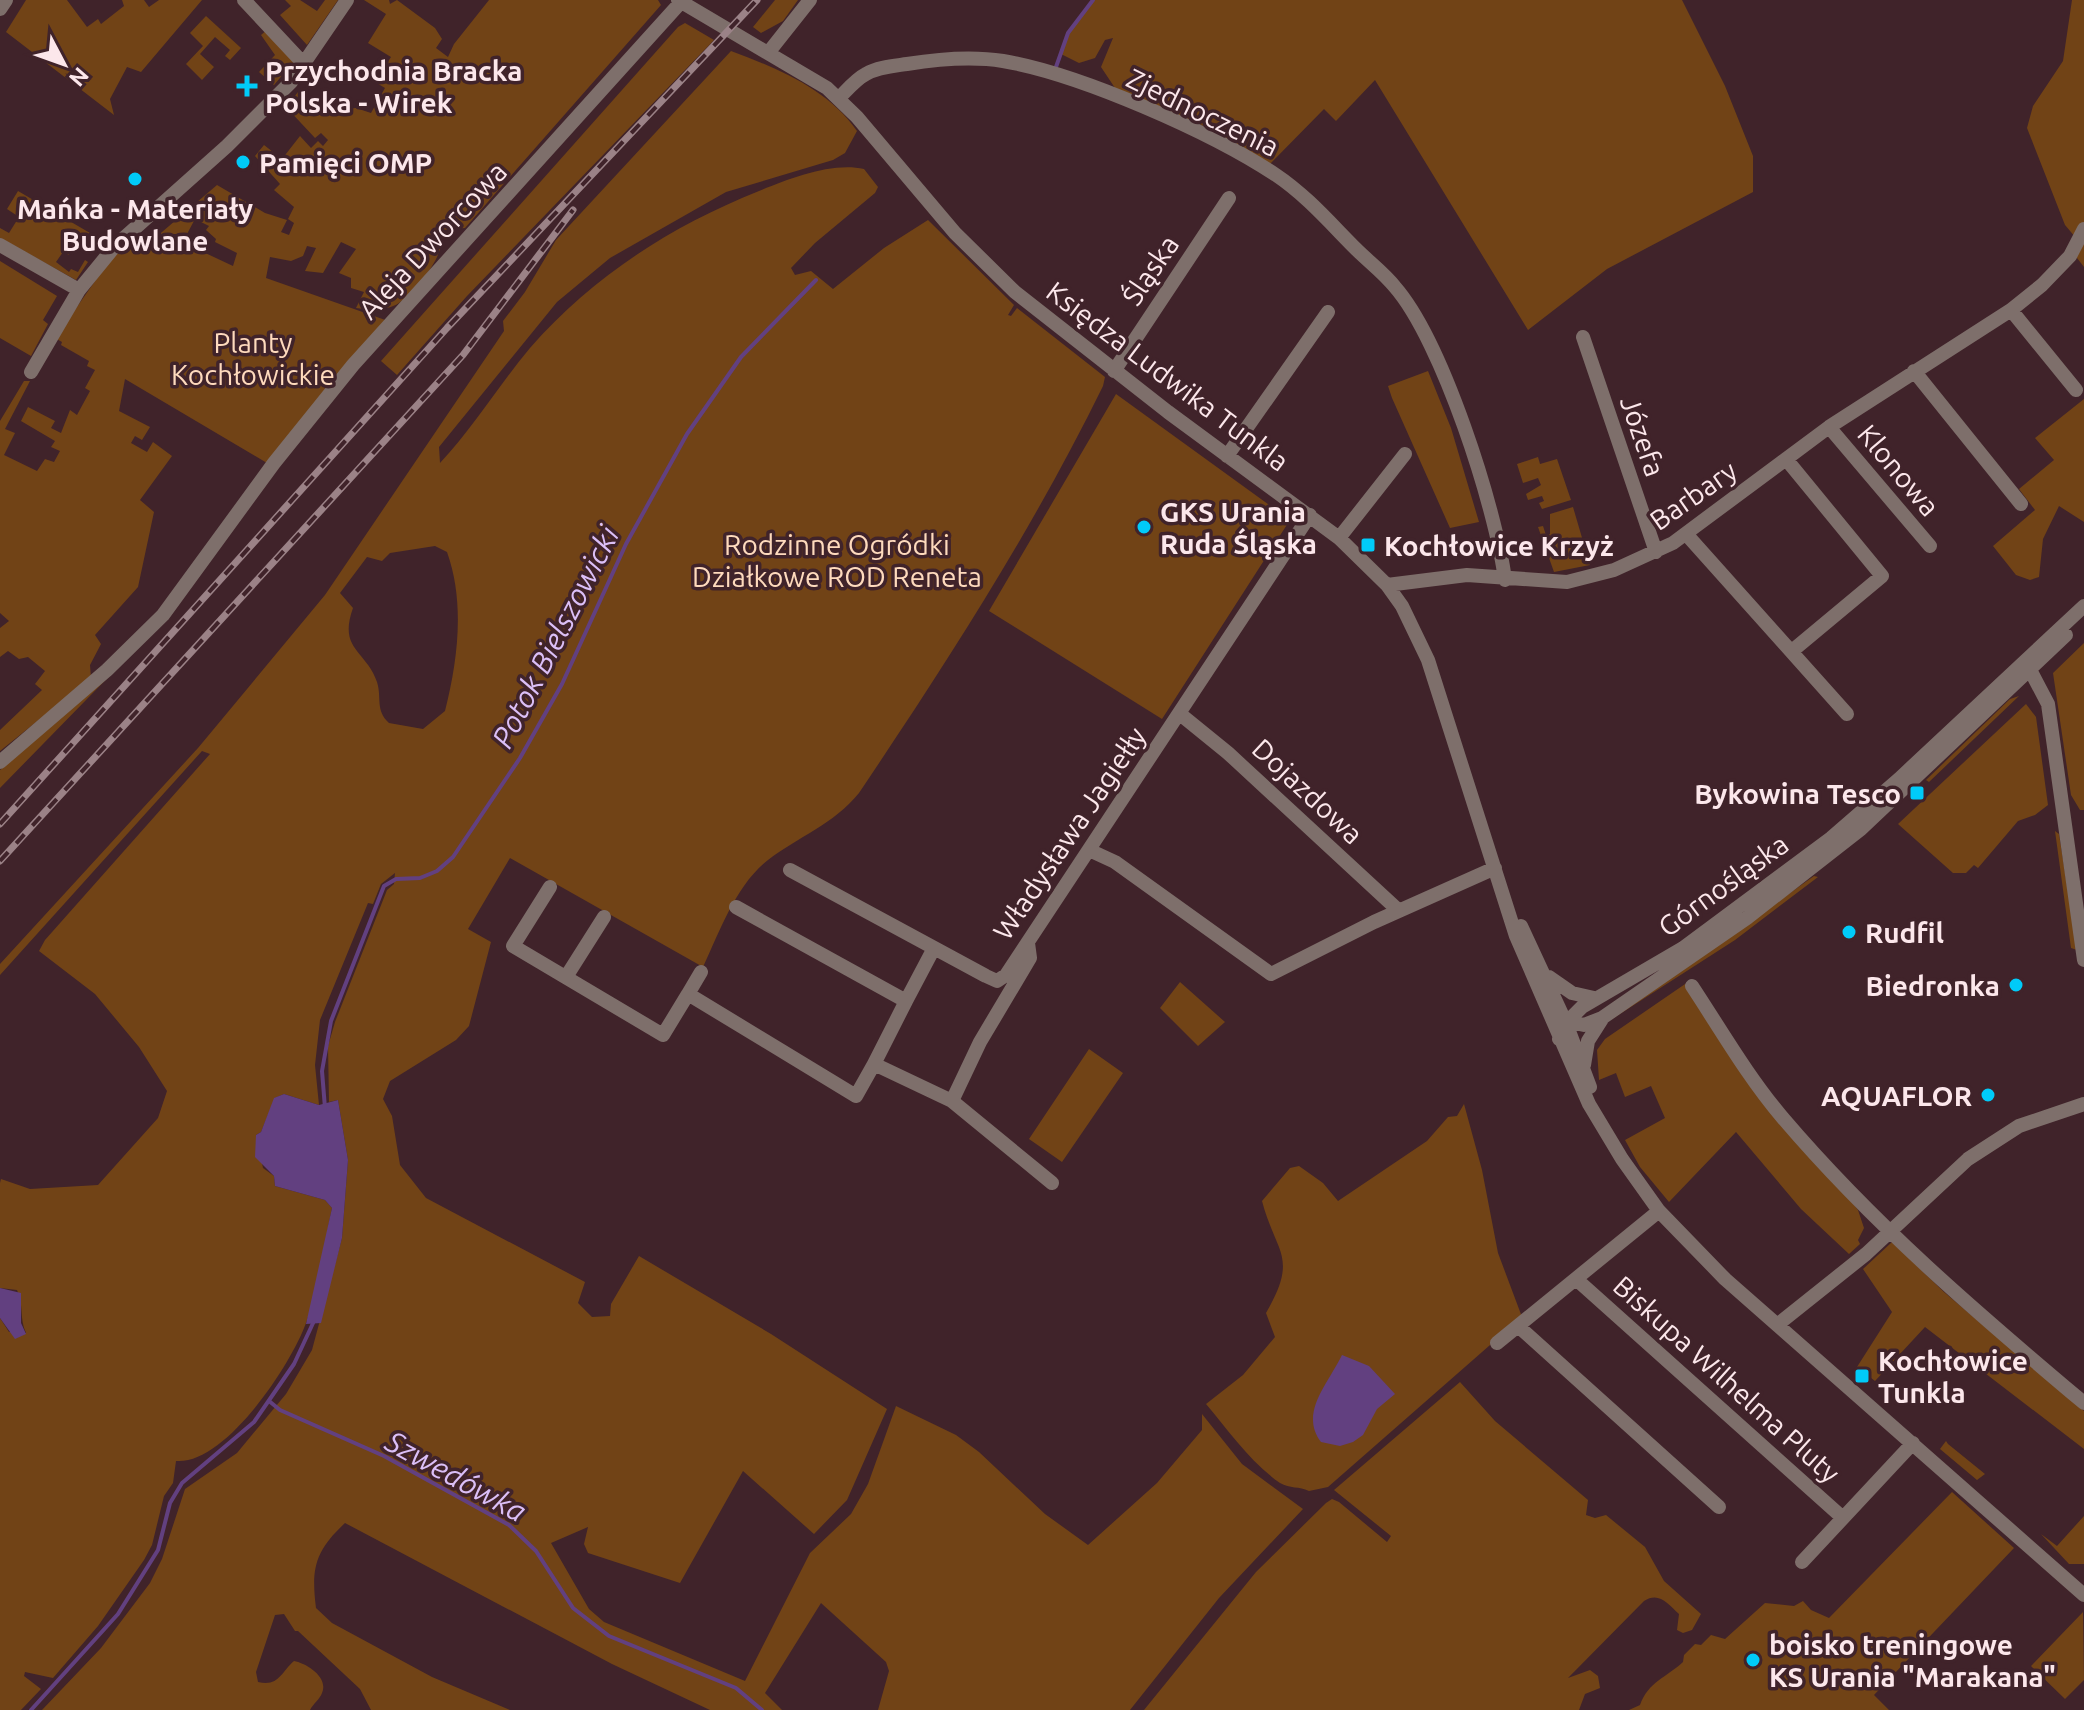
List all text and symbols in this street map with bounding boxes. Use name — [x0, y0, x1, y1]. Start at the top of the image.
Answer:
north arrow — [24, 24, 104, 104]
place label: Przychodnia Bracka Polska - Wirek — [265, 55, 522, 118]
street label: Zjednoczenia — [1122, 62, 1284, 162]
text: N — [65, 63, 94, 92]
marker: Przychodnia Bracka Polska - Wirek — [236, 75, 258, 97]
place label: Pamięci OMP — [259, 147, 432, 179]
marker: Pamięci OMP — [234, 153, 252, 171]
street label: Aleja Dworcowa — [352, 155, 512, 325]
marker: Mańka - Materiały Budowlane — [126, 170, 144, 188]
place label: Mańka - Materiały Budowlane — [17, 193, 253, 256]
street label: Śląska — [1115, 229, 1184, 311]
street label: Księdza Ludwika Tunkla — [1041, 275, 1295, 477]
park label: Planty Kochłowickie — [171, 327, 335, 390]
street label: Józefa — [1615, 392, 1671, 480]
street label: Klonowa — [1852, 418, 1946, 522]
street label: Barbary — [1644, 454, 1742, 536]
place label: GKS Urania Ruda Śląska — [1160, 496, 1317, 560]
marker: GKS Urania Ruda Śląska — [1135, 518, 1153, 536]
water label: Potok Bielszowicki — [485, 519, 626, 753]
park label: Rodzinne Ogródki Działkowe ROD Reneta — [692, 529, 982, 592]
place label: Kochłowice Krzyż — [1384, 530, 1614, 561]
marker: Kochłowice Krzyż — [1359, 536, 1377, 554]
street label: Władysława Jagiełły — [986, 721, 1152, 945]
street label: Dojazdowa — [1247, 732, 1369, 850]
place label: Bykowina Tesco — [1694, 778, 1901, 809]
marker: Bykowina Tesco — [1908, 784, 1926, 802]
street label: Górnośląska — [1652, 828, 1794, 942]
place label: Rudfil — [1865, 917, 1944, 948]
marker: Rudfil — [1840, 923, 1858, 941]
place label: Biedronka — [1866, 970, 2000, 1001]
marker: Biedronka — [2007, 976, 2025, 994]
place label: AQUAFLOR — [1821, 1080, 1972, 1111]
marker: AQUAFLOR — [1979, 1086, 1997, 1104]
street label: Biskupa Wilhelma Pluty — [1608, 1269, 1846, 1489]
place label: Kochłowice Tunkla — [1878, 1345, 2028, 1408]
marker: Kochłowice Tunkla — [1853, 1367, 1871, 1385]
water label: Szwedówka — [379, 1423, 532, 1528]
place label: boisko treningowe KS Urania "Marakana" — [1769, 1629, 2056, 1692]
marker: boisko treningowe KS Urania "Marakana" — [1744, 1651, 1762, 1669]

